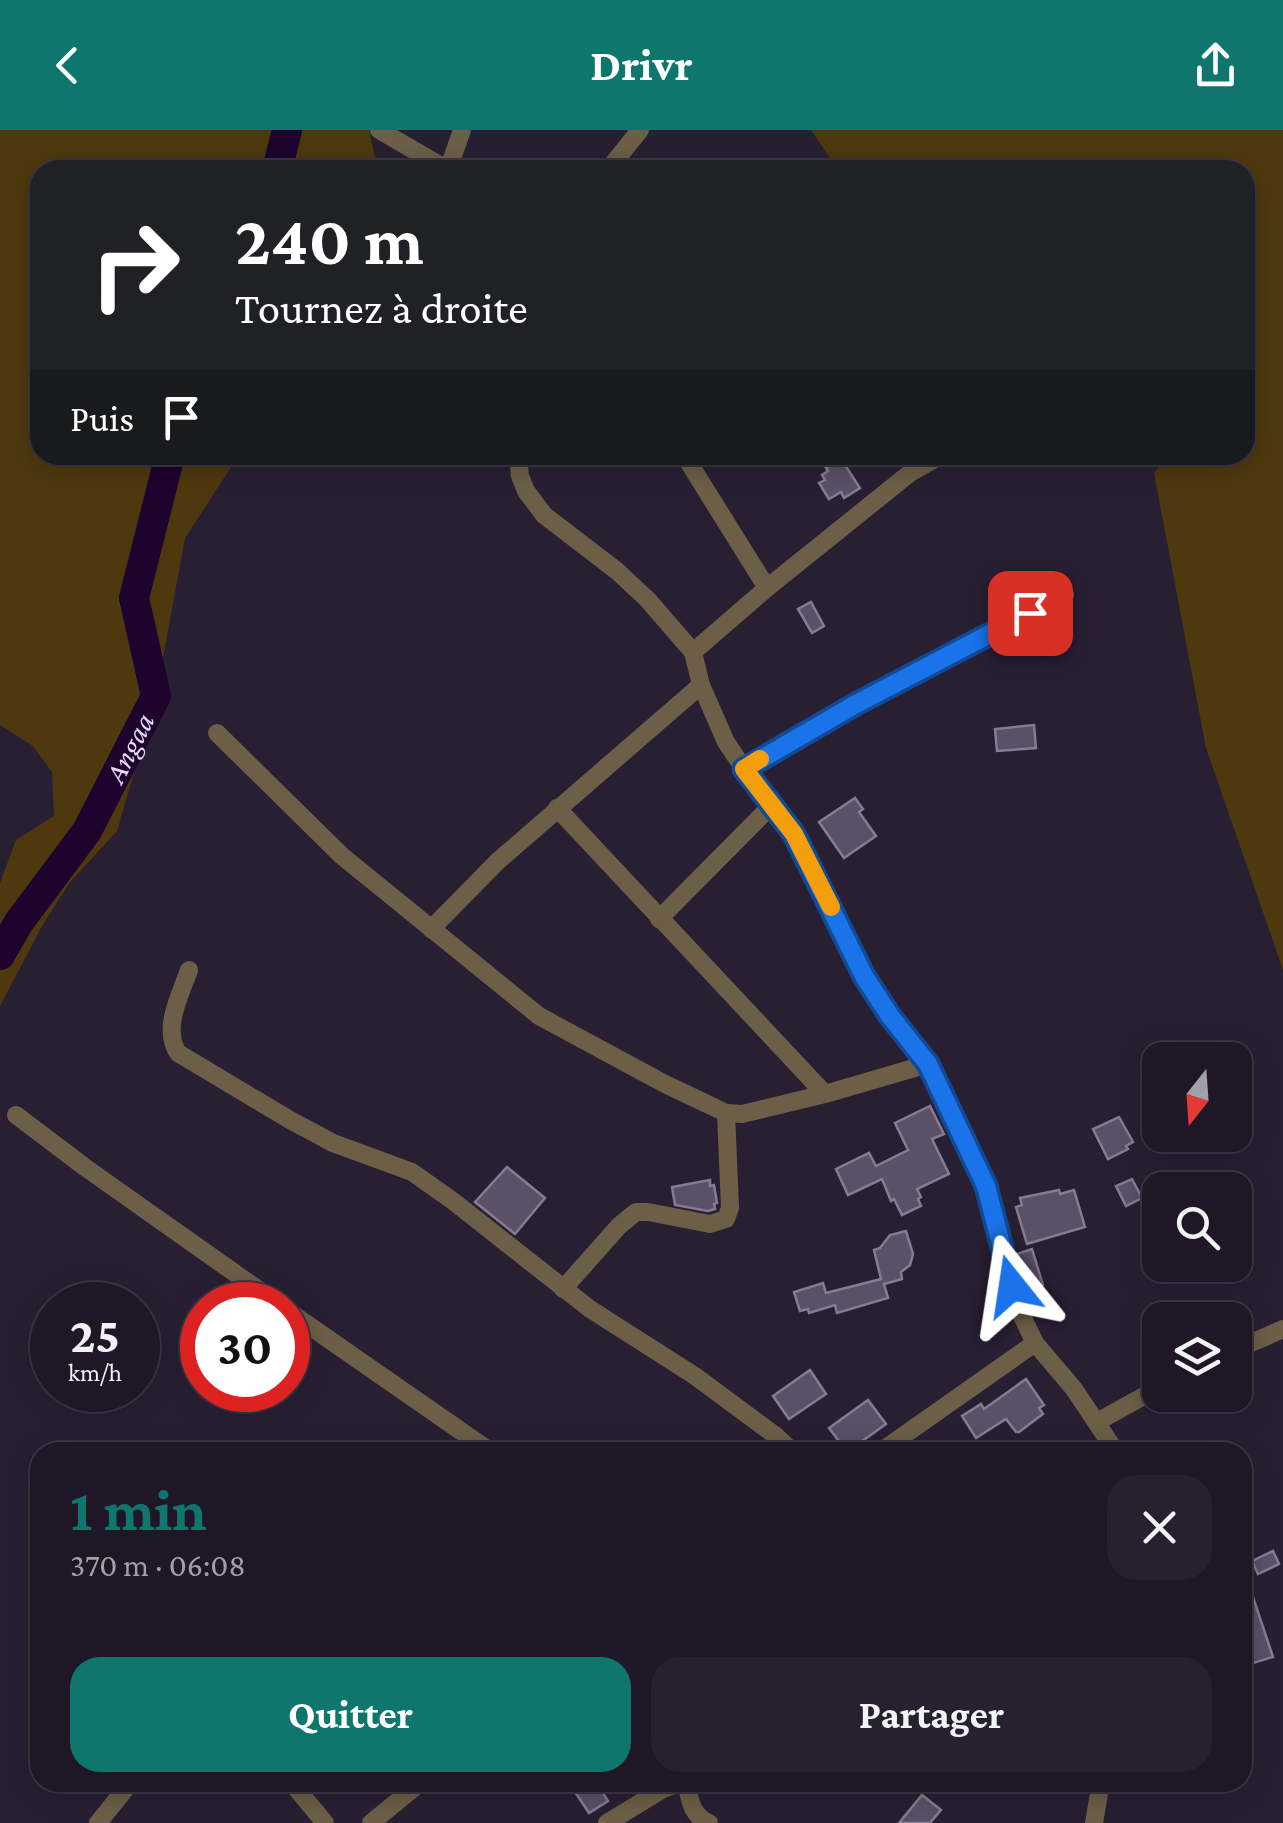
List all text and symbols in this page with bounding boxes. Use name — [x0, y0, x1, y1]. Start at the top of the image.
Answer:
icon: back — [40, 38, 95, 93]
icon: share — [1188, 38, 1243, 93]
text: Drivr — [590, 40, 693, 90]
icon: right — [70, 200, 200, 330]
text: 240 m — [235, 201, 424, 279]
text: Tournez à droite — [235, 283, 528, 333]
icon: arrive — [154, 390, 209, 445]
text: Puis — [70, 397, 134, 439]
pin — [988, 571, 1073, 656]
icon: arrive — [1003, 586, 1058, 641]
water label: Angaa — [97, 707, 160, 790]
north arrow — [1142, 1042, 1252, 1152]
map controls — [1142, 1042, 1252, 1412]
button: search — [1142, 1172, 1252, 1282]
position arrow — [960, 1234, 1064, 1338]
speed limit sign: 30 — [180, 1282, 310, 1412]
button: layers — [1142, 1302, 1252, 1412]
text: 25 — [70, 1307, 120, 1363]
text: km/h — [68, 1359, 122, 1386]
button: close — [1107, 1475, 1212, 1580]
text: 1 min — [70, 1476, 207, 1543]
text: 370 m · 06:08 — [70, 1547, 246, 1583]
button: Quitter — [70, 1657, 631, 1772]
button: Partager — [651, 1657, 1212, 1772]

